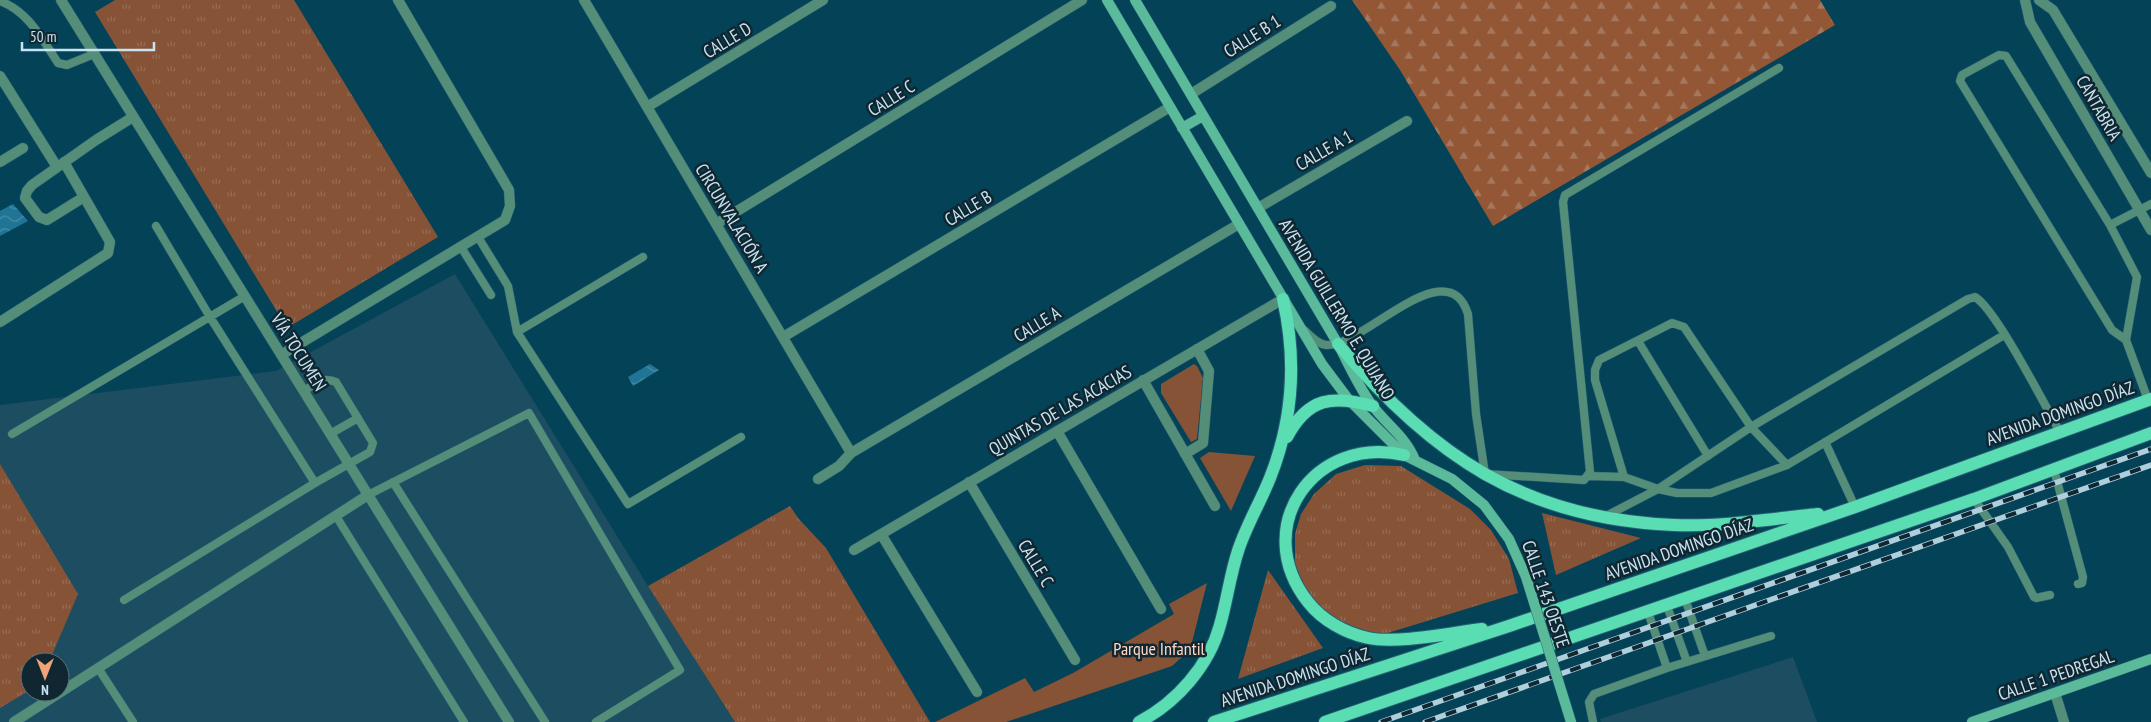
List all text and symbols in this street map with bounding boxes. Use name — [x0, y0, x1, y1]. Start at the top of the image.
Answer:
street label: CALLE B 1 — [1219, 10, 1285, 62]
street label: CALLE D — [699, 17, 755, 63]
scale bar — [22, 20, 155, 52]
text: 50 m — [30, 27, 56, 46]
street label: CANTABRIA — [2071, 71, 2127, 145]
street label: CALLE C — [863, 75, 919, 121]
street label: CALLE A 1 — [1291, 125, 1357, 175]
street label: CIRCUNVALACIÓN A — [690, 159, 774, 277]
street label: CALLE B — [940, 185, 996, 231]
street label: AVENIDA GUILLERMO E. QUIJANO — [1274, 214, 1400, 404]
street label: CALLE A — [1009, 301, 1065, 347]
street label: VÍA TOCUMEN — [266, 308, 332, 395]
street label: QUINTAS DE LAS ACACIAS — [985, 360, 1136, 460]
street label: AVENIDA DOMINGO DÍAZ — [1983, 376, 2137, 450]
street label: AVENIDA DOMINGO DÍAZ — [1602, 513, 1756, 585]
street label: CALLE C — [1013, 535, 1059, 591]
street label: CALLE 143 OESTE — [1517, 537, 1575, 651]
park label: Parque Infantil — [1113, 637, 1206, 660]
street label: AVENIDA DOMINGO DÍAZ — [1217, 642, 1373, 712]
street label: CALLE 1 PEDREGAL — [1995, 644, 2118, 706]
north arrow — [20, 652, 70, 702]
text: N — [41, 681, 49, 699]

